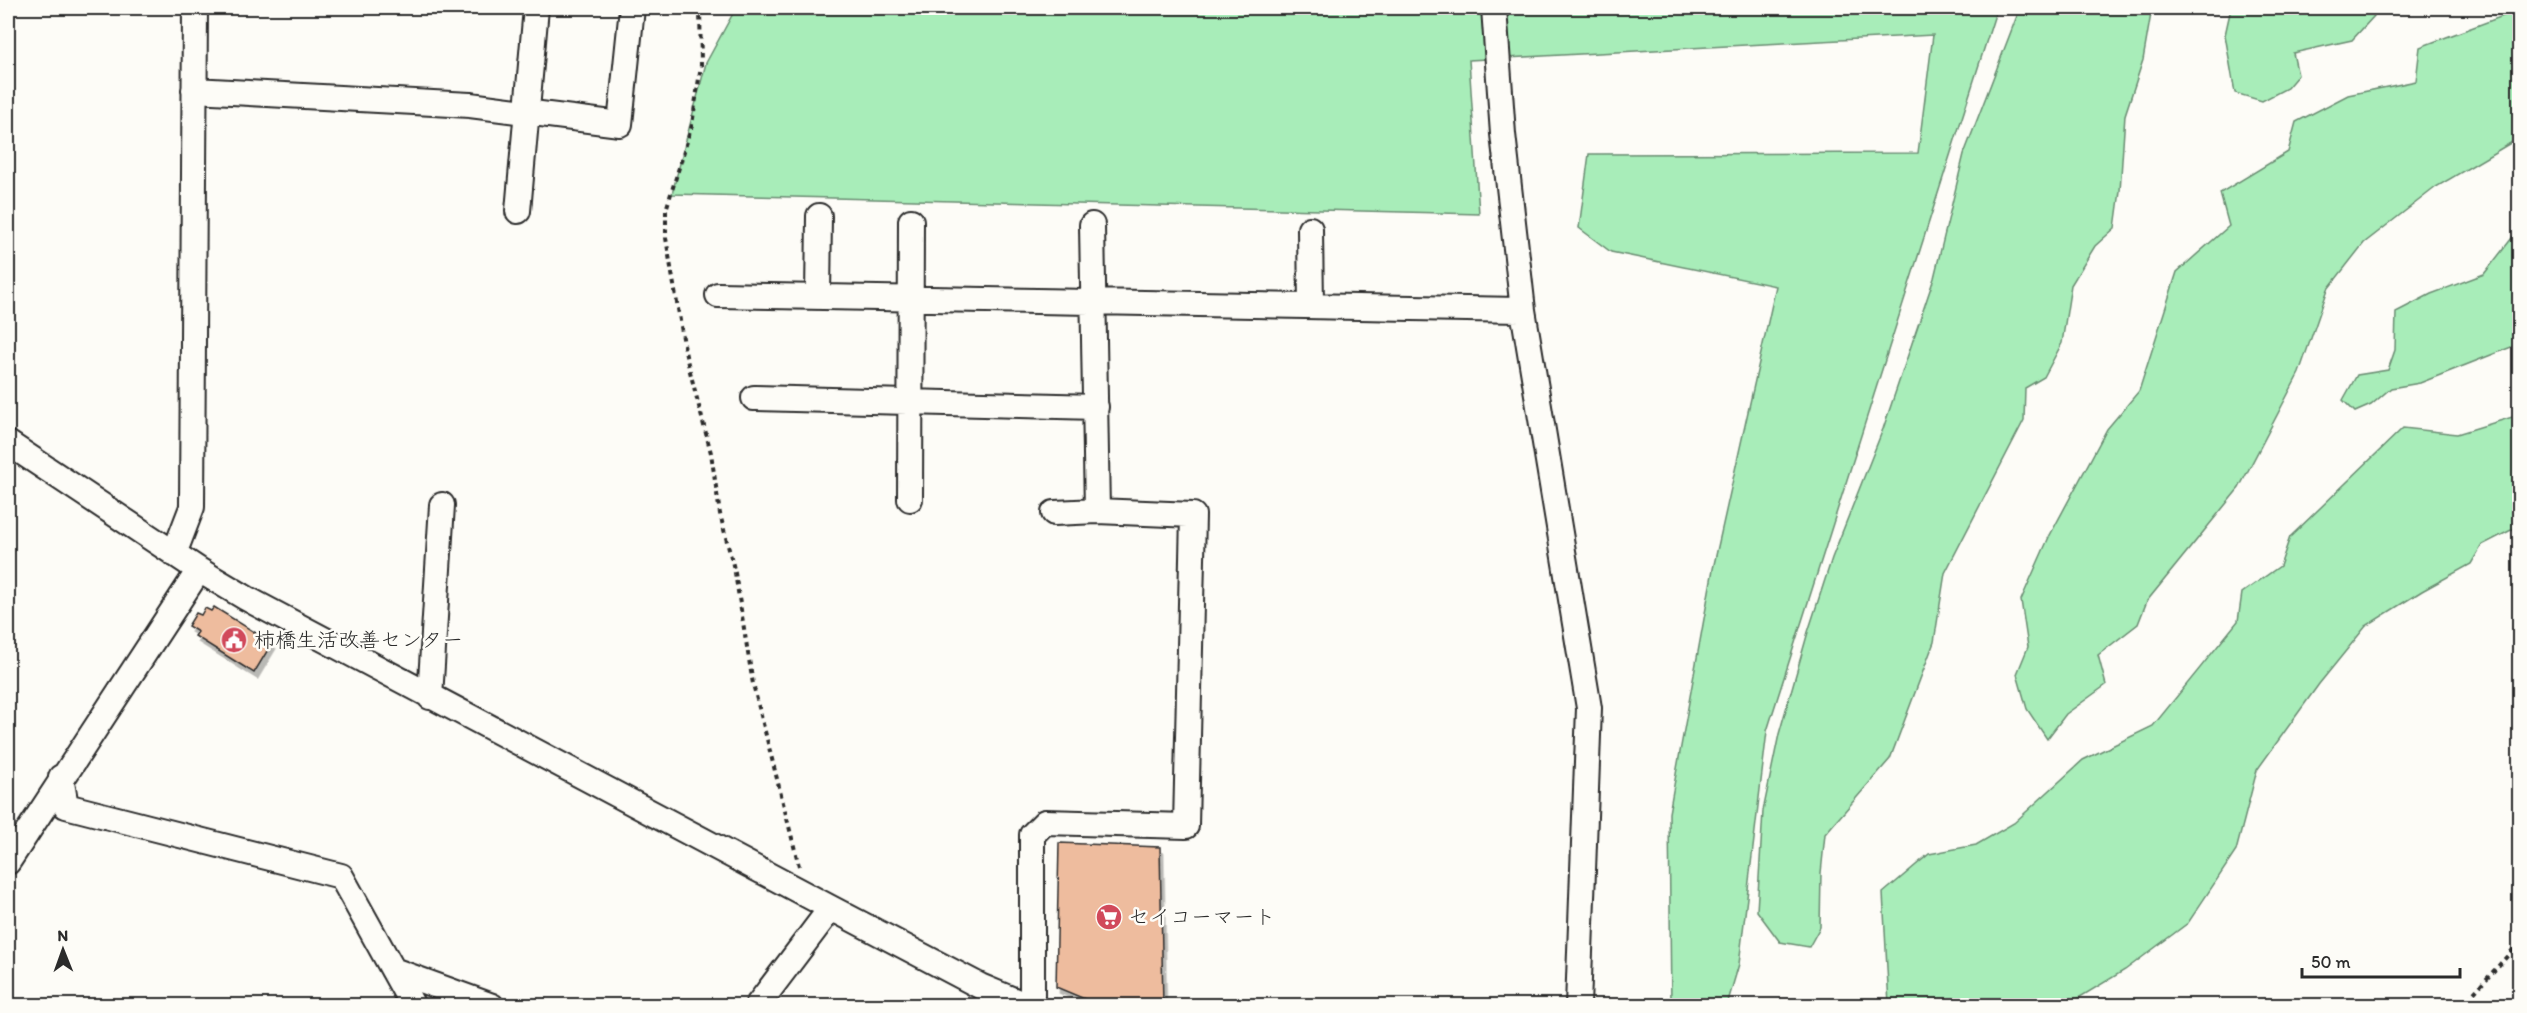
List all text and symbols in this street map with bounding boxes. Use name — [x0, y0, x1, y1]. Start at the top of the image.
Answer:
public building icon: 柿橋生活改善センター — [219, 625, 249, 655]
place label: 柿橋生活改善センター — [254, 627, 463, 652]
supermarket icon: セイコーマート — [1094, 902, 1124, 932]
place label: セイコーマート — [1128, 904, 1275, 929]
north arrow — [33, 920, 93, 980]
text: N — [57, 926, 68, 945]
scale bar — [2302, 941, 2460, 979]
text: 50 m — [2311, 951, 2351, 973]

